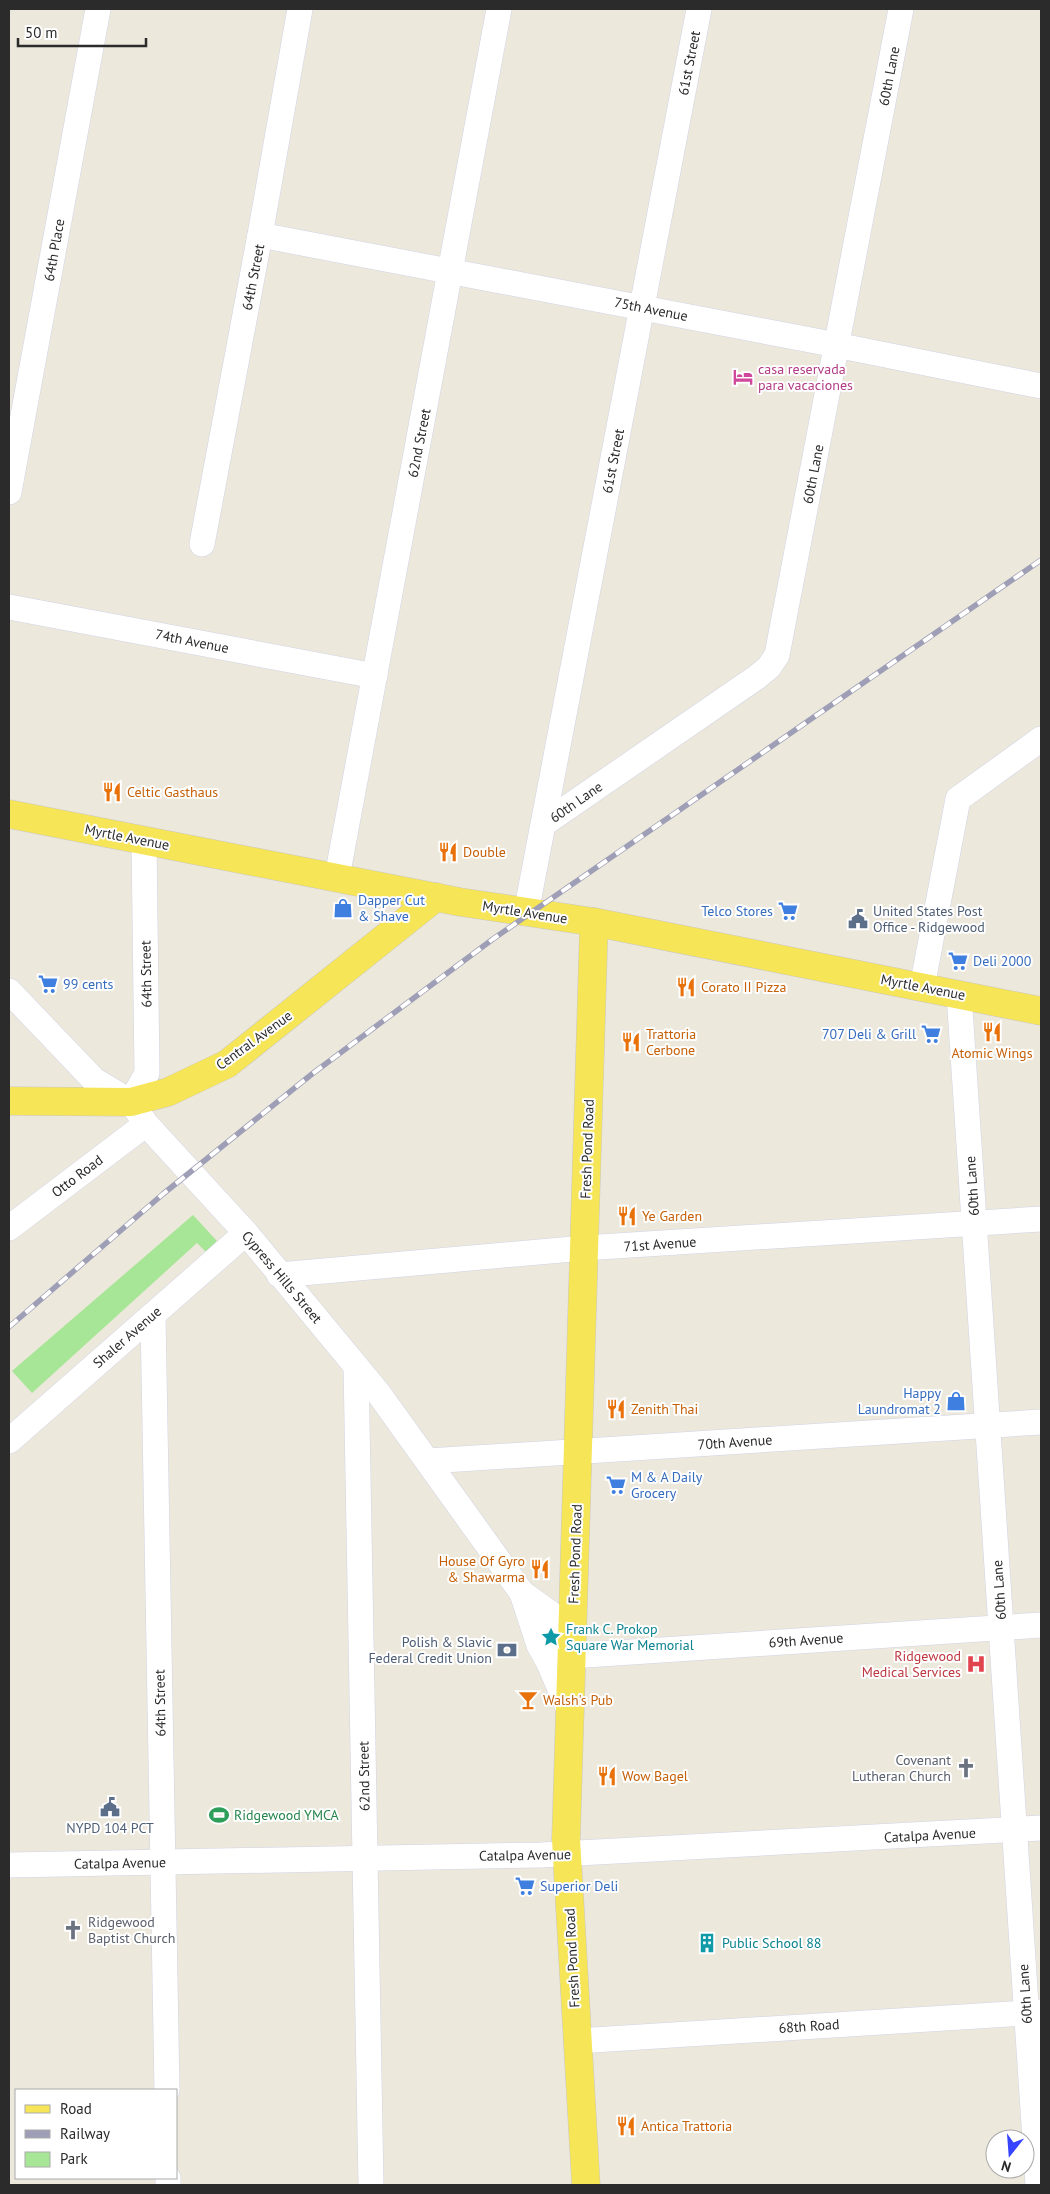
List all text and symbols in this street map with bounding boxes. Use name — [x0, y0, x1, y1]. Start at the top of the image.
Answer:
scale bar — [18, 15, 145, 47]
text: 50 m — [25, 23, 58, 42]
street label: 61st Street — [674, 29, 704, 97]
street label: 60th Lane — [874, 45, 904, 107]
street label: 64th Place — [40, 217, 68, 283]
street label: 64th Street — [238, 242, 268, 312]
street label: 75th Avenue — [613, 293, 689, 325]
place label: casa reservada para vacaciones — [758, 360, 853, 394]
hotel icon: casa reservada para vacaciones — [732, 366, 754, 388]
street label: 62nd Street — [403, 407, 435, 479]
street label: 61st Street — [598, 427, 628, 495]
street label: 60th Lane — [798, 443, 828, 505]
street label: 74th Avenue — [154, 625, 230, 657]
street label: 60th Lane — [546, 777, 606, 827]
restaurant icon: Celtic Gasthaus — [101, 781, 123, 803]
place label: Celtic Gasthaus — [127, 783, 218, 801]
street label: Myrtle Avenue — [83, 820, 171, 854]
restaurant icon: Double — [437, 841, 459, 863]
place label: Double — [463, 843, 506, 861]
place label: Dapper Cut & Shave — [358, 891, 425, 925]
street label: Myrtle Avenue — [481, 896, 569, 928]
shop icon: Dapper Cut & Shave — [332, 897, 354, 919]
supermarket icon: Telco Stores — [777, 900, 799, 922]
place label: Telco Stores — [701, 902, 773, 920]
place label: United States Post Office - Ridgewood — [873, 902, 985, 936]
public building icon: United States Post Office - Ridgewood — [847, 908, 869, 930]
street label: 64th Street — [136, 940, 156, 1008]
supermarket icon: Deli 2000 — [947, 950, 969, 972]
place label: Deli 2000 — [973, 952, 1032, 970]
street label: Myrtle Avenue — [879, 970, 967, 1004]
supermarket icon: 99 cents — [37, 973, 59, 995]
place label: 99 cents — [63, 975, 114, 993]
restaurant icon: Corato II Pizza — [675, 976, 697, 998]
place label: Corato II Pizza — [701, 978, 787, 996]
street label: Central Avenue — [212, 1006, 296, 1074]
restaurant icon: Atomic Wings — [981, 1021, 1003, 1043]
supermarket icon: 707 Deli & Grill — [920, 1023, 942, 1045]
place label: Trattoria Cerbone — [646, 1025, 696, 1059]
place label: 707 Deli & Grill — [822, 1025, 916, 1043]
restaurant icon: Trattoria Cerbone — [620, 1031, 642, 1053]
place label: Atomic Wings — [951, 1044, 1033, 1062]
street label: Fresh Pond Road — [576, 1099, 598, 1199]
street label: Otto Road — [48, 1151, 106, 1201]
street label: 60th Lane — [961, 1155, 983, 1217]
restaurant icon: Ye Garden — [616, 1205, 638, 1227]
place label: Ye Garden — [642, 1207, 702, 1225]
street label: Cypress Hills Street — [238, 1227, 326, 1327]
street label: 71st Avenue — [623, 1232, 697, 1256]
street label: Shaler Avenue — [89, 1302, 165, 1372]
place label: Happy Laundromat 2 — [858, 1384, 941, 1418]
shop icon: Happy Laundromat 2 — [945, 1390, 967, 1412]
restaurant icon: Zenith Thai — [605, 1398, 627, 1420]
place label: Zenith Thai — [631, 1400, 698, 1418]
street label: 70th Avenue — [697, 1430, 773, 1454]
place label: M & A Daily Grocery — [631, 1468, 703, 1502]
supermarket icon: M & A Daily Grocery — [605, 1474, 627, 1496]
street label: Fresh Pond Road — [564, 1504, 586, 1604]
place label: House Of Gyro & Shawarma — [439, 1552, 525, 1586]
restaurant icon: House Of Gyro & Shawarma — [529, 1558, 551, 1580]
street label: 60th Lane — [988, 1559, 1010, 1621]
place label: Frank C. Prokop Square War Memorial — [566, 1620, 694, 1654]
place icon: Frank C. Prokop Square War Memorial — [540, 1626, 562, 1648]
street label: 69th Avenue — [768, 1628, 844, 1652]
place label: Polish & Slavic Federal Credit Union — [368, 1633, 492, 1667]
bank icon: Polish & Slavic Federal Credit Union — [496, 1639, 518, 1661]
place label: Ridgewood Medical Services — [862, 1647, 961, 1681]
hospital icon: Ridgewood Medical Services — [965, 1653, 987, 1675]
street label: 64th Street — [150, 1669, 170, 1737]
bar icon: Walsh's Pub — [517, 1689, 539, 1711]
place label: Walsh's Pub — [543, 1691, 613, 1709]
street label: 62nd Street — [354, 1741, 374, 1811]
place label: Covenant Lutheran Church — [852, 1751, 951, 1785]
church icon: Covenant Lutheran Church — [955, 1757, 977, 1779]
restaurant icon: Wow Bagel — [596, 1765, 618, 1787]
place label: Wow Bagel — [622, 1767, 688, 1785]
public building icon: NYPD 104 PCT — [99, 1796, 121, 1818]
sports icon: Ridgewood YMCA — [208, 1804, 230, 1826]
place label: Ridgewood YMCA — [234, 1806, 340, 1824]
place label: NYPD 104 PCT — [66, 1819, 154, 1837]
street label: Catalpa Avenue — [884, 1824, 976, 1846]
street label: Catalpa Avenue — [479, 1845, 571, 1865]
street label: Catalpa Avenue — [74, 1853, 166, 1873]
supermarket icon: Superior Deli — [514, 1875, 536, 1897]
place label: Superior Deli — [540, 1877, 618, 1895]
street label: Fresh Pond Road — [560, 1908, 584, 2008]
place label: Ridgewood Baptist Church — [88, 1913, 176, 1947]
church icon: Ridgewood Baptist Church — [62, 1919, 84, 1941]
building icon: Public School 88 — [696, 1932, 718, 1954]
place label: Public School 88 — [722, 1934, 822, 1952]
street label: 60th Lane — [1014, 1963, 1036, 2025]
street label: 68th Road — [778, 2015, 840, 2037]
legend — [15, 2089, 178, 2179]
text: Road — [60, 2099, 92, 2118]
restaurant icon: Antica Trattoria — [615, 2115, 637, 2137]
place label: Antica Trattoria — [641, 2117, 732, 2135]
text: Railway — [60, 2124, 110, 2143]
north arrow — [985, 2129, 1035, 2179]
text: Park — [60, 2149, 88, 2168]
text: N — [999, 2156, 1013, 2176]

